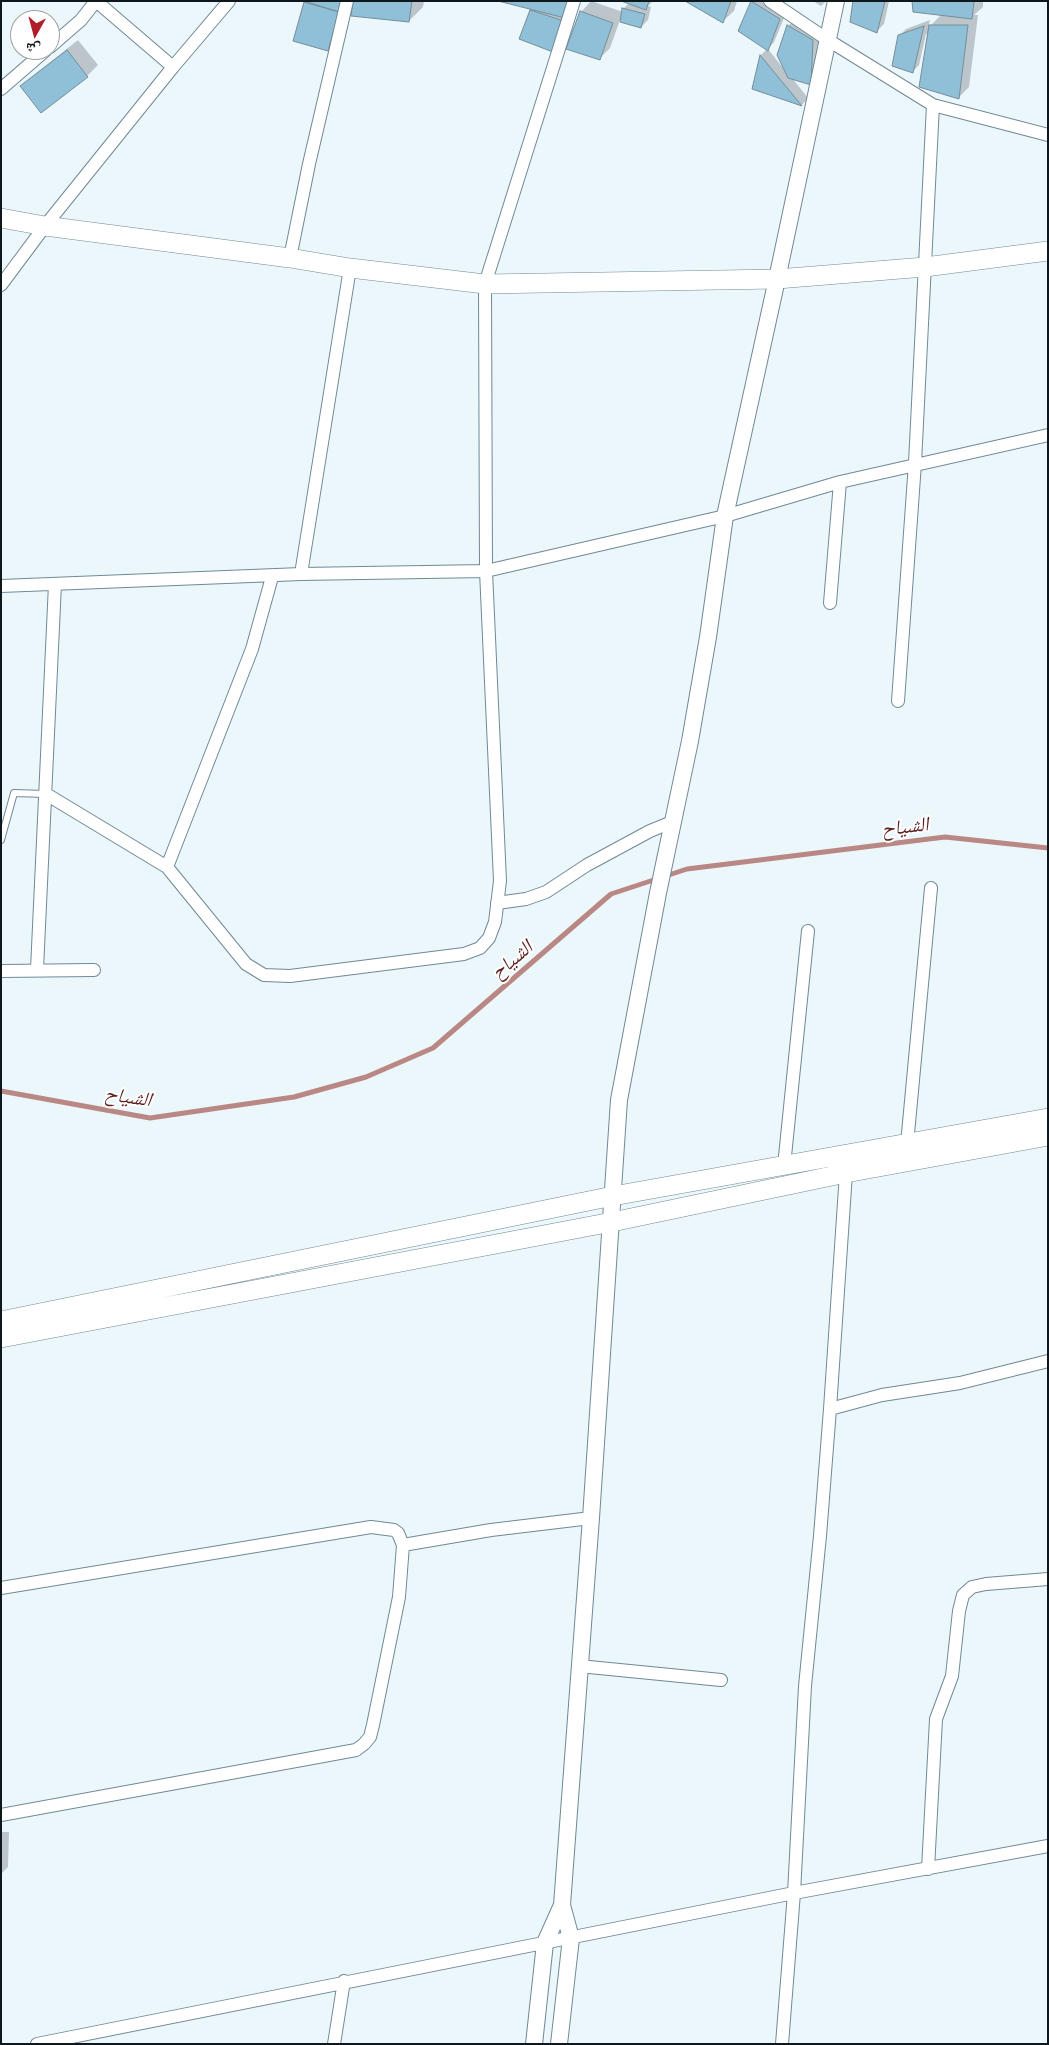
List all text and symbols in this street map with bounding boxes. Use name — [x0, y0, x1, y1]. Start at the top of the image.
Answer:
north arrow — [10, 10, 60, 60]
text: ش — [25, 39, 42, 59]
water label: الشياح — [880, 812, 930, 842]
water label: الشياح — [486, 935, 538, 985]
water label: الشياح — [103, 1082, 153, 1112]

